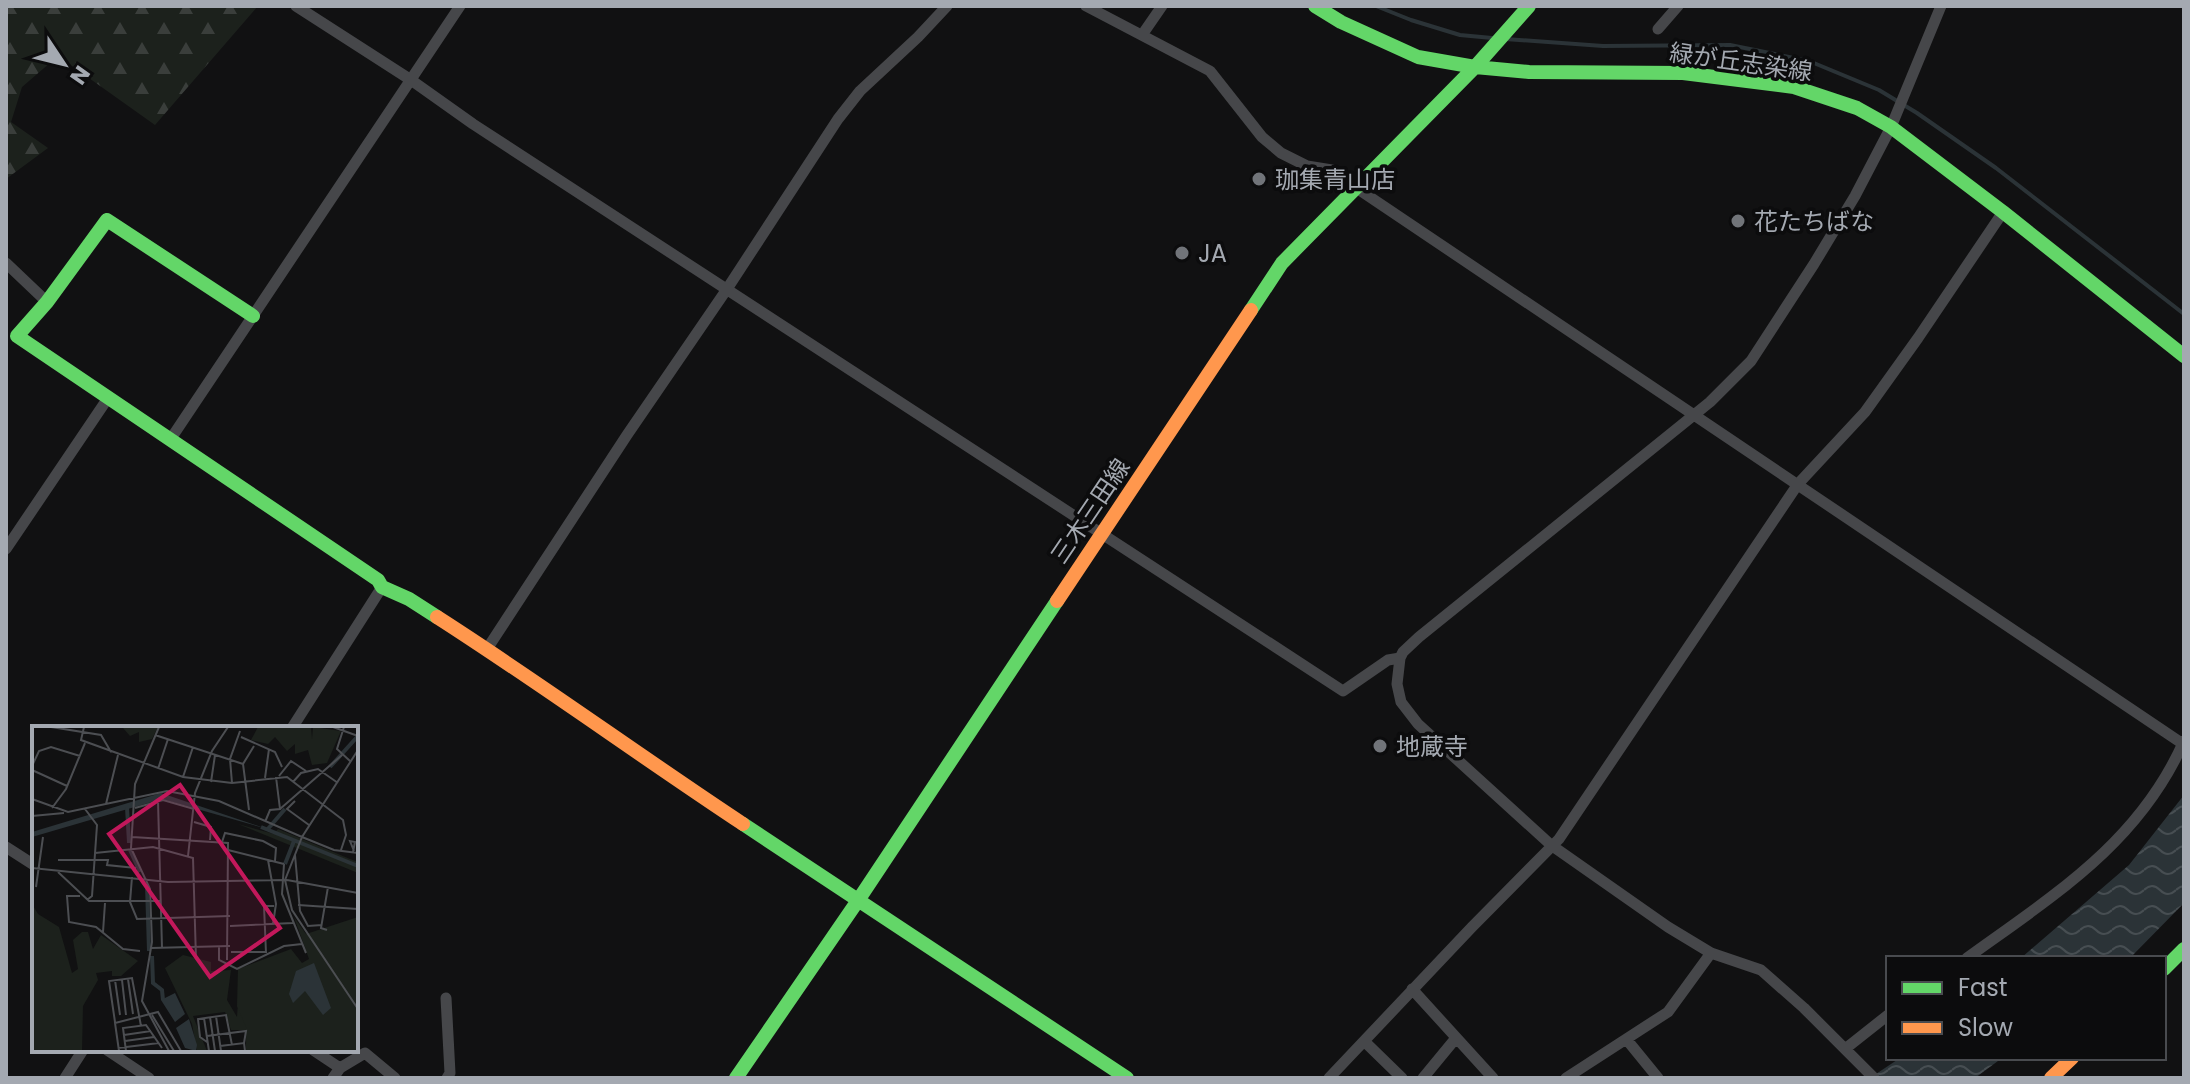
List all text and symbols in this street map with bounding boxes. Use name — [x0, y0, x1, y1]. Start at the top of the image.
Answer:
north arrow — [24, 24, 104, 104]
street label: 緑が丘志染線 — [1667, 36, 1815, 88]
text: N — [63, 60, 97, 91]
place label: 珈集青山店 — [1275, 163, 1395, 196]
marker: 珈集青山店 — [1250, 170, 1268, 188]
place label: 花たちばな — [1754, 205, 1874, 238]
marker: 花たちばな — [1729, 212, 1747, 230]
place label: JA — [1198, 237, 1227, 270]
marker: JA — [1173, 244, 1191, 262]
street label: 三木三田線 — [1043, 452, 1137, 570]
inset map — [32, 726, 358, 1052]
place label: 地蔵寺 — [1396, 730, 1468, 763]
marker: 地蔵寺 — [1371, 737, 1389, 755]
legend — [1886, 956, 2166, 1060]
text: Fast — [1958, 971, 2008, 1004]
text: Slow — [1958, 1011, 2013, 1044]

